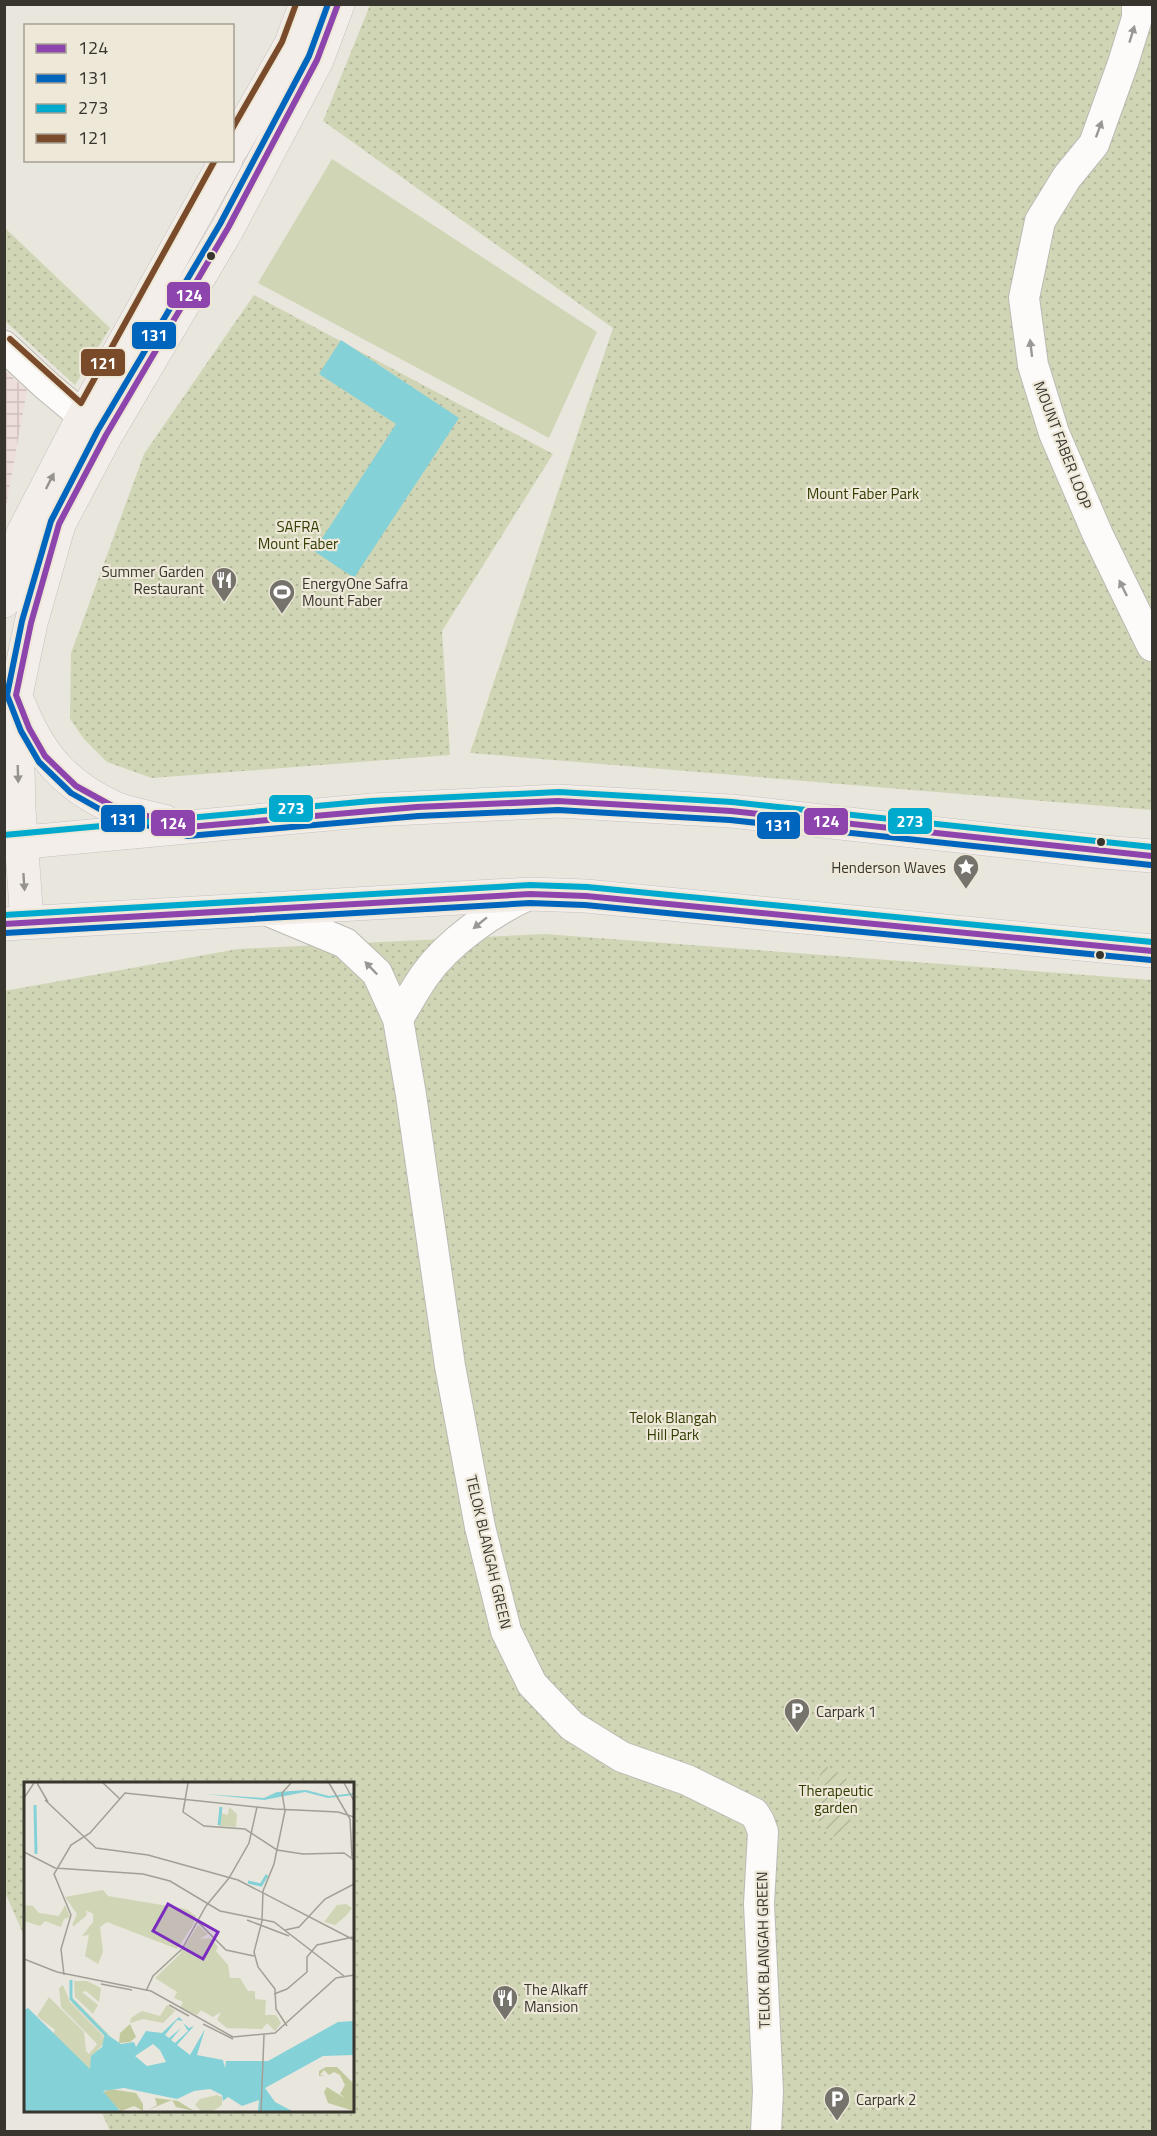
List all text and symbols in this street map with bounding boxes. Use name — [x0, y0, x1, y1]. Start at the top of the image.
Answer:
legend — [24, 24, 234, 162]
one-way arrow — [1128, 25, 1137, 43]
text: 124 — [78, 34, 108, 61]
text: 131 — [78, 64, 108, 91]
text: 273 — [78, 94, 108, 121]
one-way arrow — [1095, 120, 1105, 138]
text: 121 — [78, 124, 108, 151]
unlabelled marker — [205, 250, 217, 262]
line badge: 124 — [166, 281, 211, 309]
text: 124 — [176, 283, 202, 307]
line badge: 131 — [131, 321, 177, 350]
text: 131 — [141, 323, 167, 347]
one-way arrow — [1026, 338, 1035, 357]
line badge: 121 — [80, 348, 126, 377]
text: 121 — [90, 351, 116, 375]
street label: MOUNT FABER LOOP — [1028, 378, 1098, 512]
one-way arrow — [45, 472, 55, 489]
park label: Mount Faber Park — [807, 482, 919, 505]
park label: SAFRA Mount Faber — [258, 515, 338, 555]
place label: Summer Garden Restaurant — [101, 560, 205, 600]
restaurant icon: Summer Garden Restaurant — [209, 565, 239, 603]
place label: EnergyOne Safra Mount Faber — [302, 572, 409, 612]
sports icon: EnergyOne Safra Mount Faber — [267, 577, 297, 615]
one-way arrow — [1119, 579, 1129, 597]
one-way arrow — [13, 765, 22, 784]
line badge: 273 — [268, 794, 314, 823]
text: 273 — [278, 796, 304, 820]
line badge: 131 — [100, 804, 146, 833]
text: 131 — [110, 807, 136, 831]
line badge: 124 — [803, 807, 849, 836]
line badge: 273 — [887, 807, 933, 835]
line badge: 124 — [150, 809, 196, 837]
text: 124 — [813, 809, 839, 833]
text: 273 — [897, 809, 923, 833]
text: 124 — [160, 811, 186, 835]
line badge: 131 — [756, 811, 801, 840]
text: 131 — [765, 813, 791, 837]
unlabelled marker — [1095, 836, 1107, 848]
place icon: Henderson Waves — [951, 852, 981, 890]
place label: Henderson Waves — [831, 856, 946, 879]
one-way arrow — [20, 873, 29, 892]
one-way arrow — [472, 917, 487, 929]
unlabelled marker — [1094, 949, 1106, 961]
one-way arrow — [364, 961, 378, 975]
park label: Telok Blangah Hill Park — [629, 1406, 717, 1446]
street label: TELOK BLANGAH GREEN — [460, 1473, 518, 1631]
parking icon: Carpark 1 — [782, 1696, 812, 1734]
place label: Carpark 1 — [816, 1700, 876, 1723]
park label: Therapeutic garden — [799, 1779, 873, 1819]
inset map — [24, 1782, 354, 2112]
street label: TELOK BLANGAH GREEN — [750, 1871, 776, 2029]
place label: The Alkaff Mansion — [524, 1978, 588, 2018]
restaurant icon: The Alkaff Mansion — [490, 1983, 520, 2021]
parking icon: Carpark 2 — [822, 2084, 852, 2122]
place label: Carpark 2 — [856, 2088, 916, 2111]

